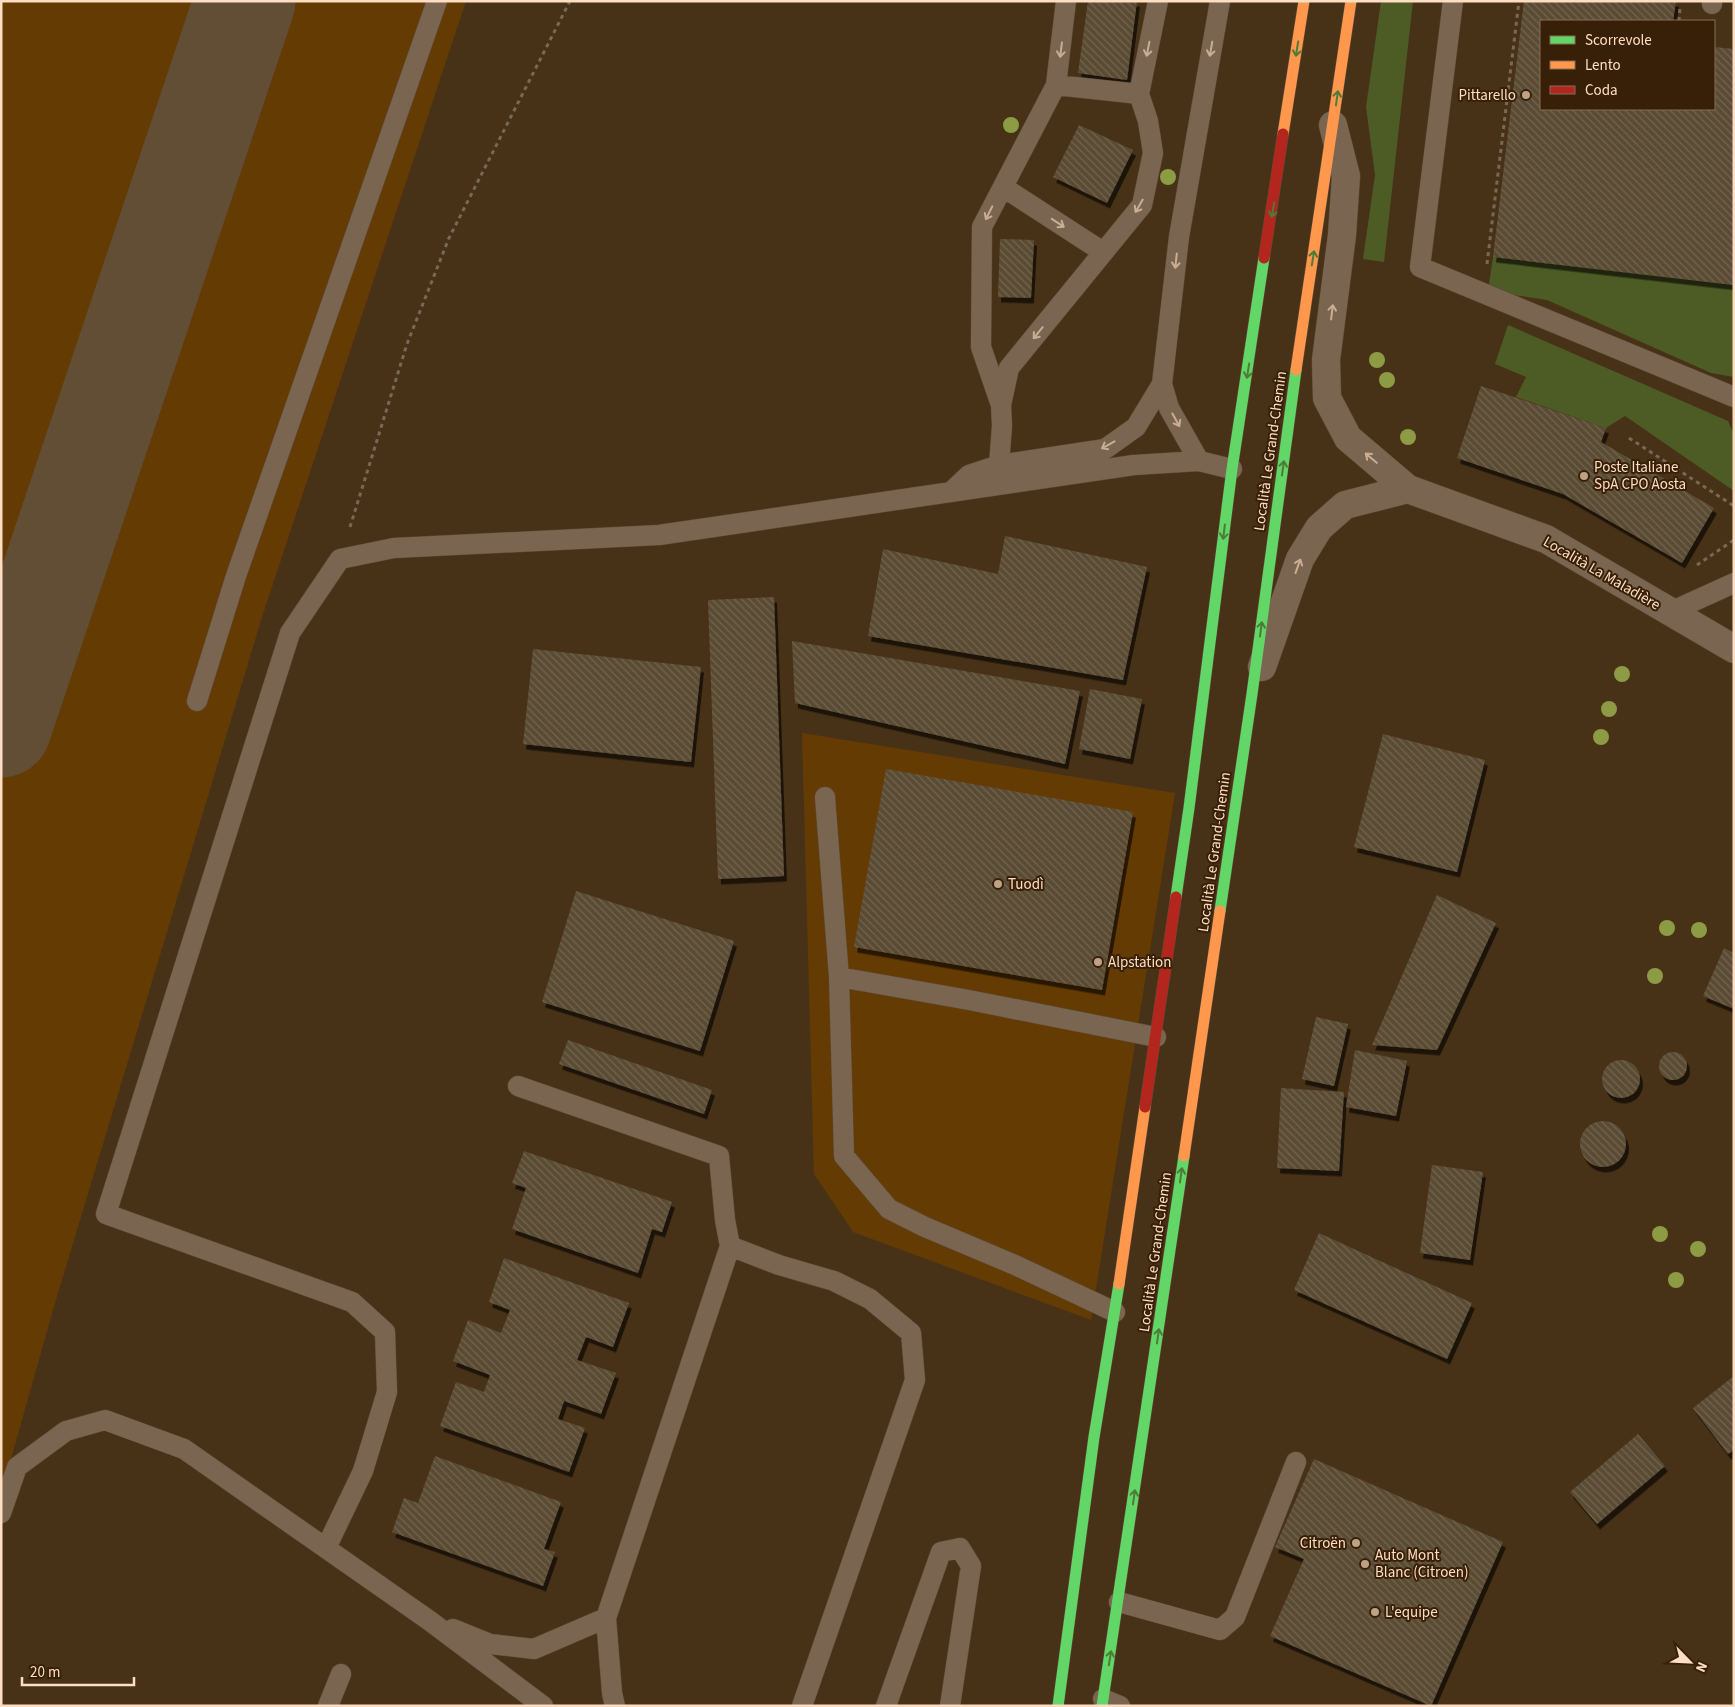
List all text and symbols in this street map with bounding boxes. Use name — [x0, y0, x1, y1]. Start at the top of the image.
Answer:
legend — [1540, 20, 1715, 110]
text: Scorrevole — [1585, 30, 1652, 51]
one-way arrow — [1055, 41, 1065, 57]
one-way arrow — [1143, 41, 1152, 57]
one-way arrow — [1206, 41, 1216, 57]
one-way arrow — [1291, 41, 1301, 57]
text: Lento — [1585, 55, 1621, 76]
text: Coda — [1585, 80, 1618, 101]
place label: Pittarello — [1458, 85, 1516, 106]
marker: Pittarello — [1520, 89, 1532, 101]
one-way arrow — [1332, 90, 1342, 106]
one-way arrow — [1134, 199, 1144, 214]
one-way arrow — [1267, 202, 1277, 218]
one-way arrow — [984, 205, 993, 220]
one-way arrow — [1051, 218, 1065, 228]
one-way arrow — [1308, 251, 1318, 267]
one-way arrow — [1171, 253, 1181, 269]
one-way arrow — [1327, 304, 1337, 320]
one-way arrow — [1032, 326, 1043, 339]
one-way arrow — [1242, 362, 1252, 378]
street label: Località Le Grand-Chemin — [1249, 370, 1292, 532]
one-way arrow — [1171, 413, 1181, 428]
one-way arrow — [1102, 441, 1116, 451]
one-way arrow — [1365, 452, 1378, 463]
place label: Poste Italiane SpA CPO Aosta — [1594, 457, 1686, 495]
one-way arrow — [1278, 460, 1288, 476]
marker: Poste Italiane SpA CPO Aosta — [1578, 470, 1590, 482]
one-way arrow — [1219, 523, 1229, 539]
street label: Località La Maladière — [1539, 531, 1664, 616]
one-way arrow — [1294, 559, 1303, 574]
one-way arrow — [1256, 621, 1266, 637]
street label: Località Le Grand-Chemin — [1193, 771, 1236, 933]
place label: Tuodì — [1008, 874, 1044, 895]
marker: Tuodì — [992, 878, 1004, 890]
place label: Alpstation — [1108, 952, 1171, 973]
marker: Alpstation — [1092, 956, 1104, 968]
one-way arrow — [1177, 1168, 1187, 1184]
street label: Località Le Grand-Chemin — [1134, 1171, 1177, 1333]
one-way arrow — [1153, 1328, 1163, 1344]
one-way arrow — [1129, 1489, 1139, 1505]
place label: Citroën — [1300, 1533, 1346, 1554]
marker: Citroën — [1350, 1537, 1362, 1549]
place label: Auto Mont Blanc (Citroen) — [1375, 1545, 1469, 1583]
marker: Auto Mont Blanc (Citroen) — [1359, 1558, 1371, 1570]
place label: L'equipe — [1385, 1602, 1438, 1623]
marker: L'equipe — [1369, 1606, 1381, 1618]
north arrow — [1665, 1637, 1715, 1687]
one-way arrow — [1105, 1650, 1115, 1666]
scale bar — [22, 1654, 135, 1686]
text: N — [1690, 1659, 1712, 1675]
text: 20 m — [30, 1662, 60, 1683]

